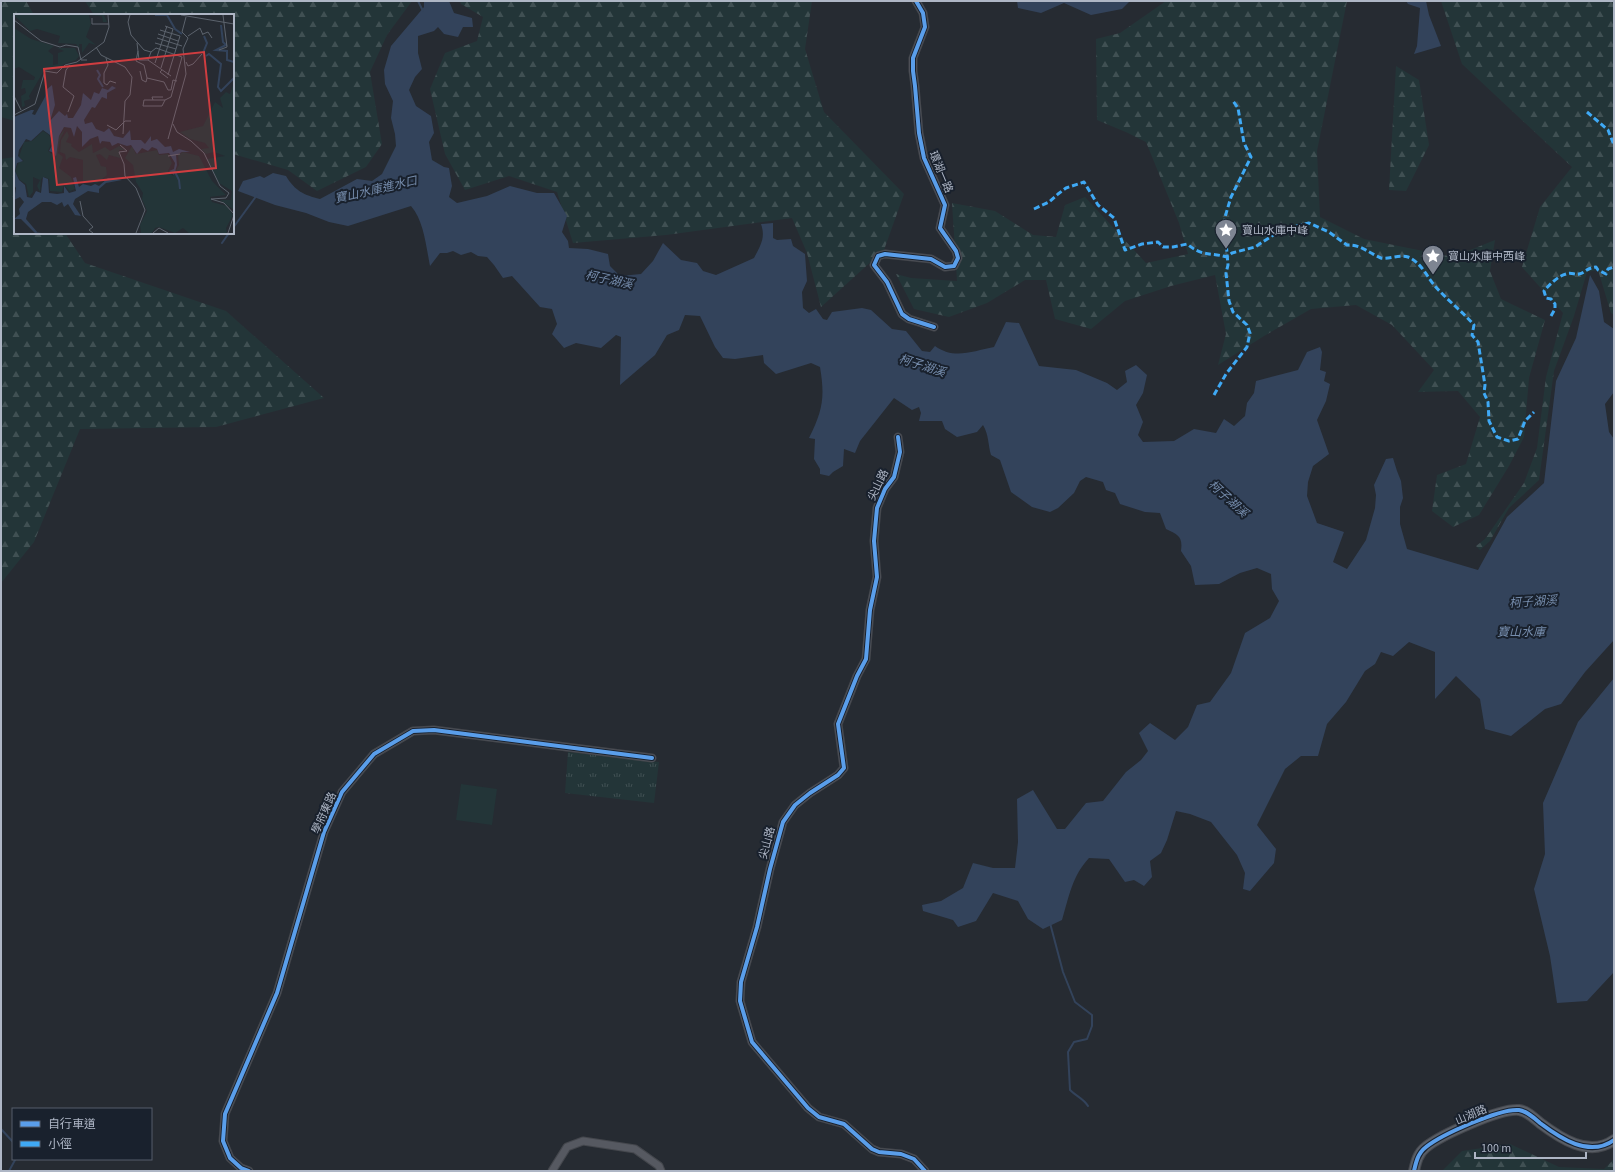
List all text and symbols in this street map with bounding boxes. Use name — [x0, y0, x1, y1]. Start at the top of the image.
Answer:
inset map — [14, 14, 234, 234]
street label: 環湖一路 — [926, 149, 956, 195]
water label: 寶山水庫進水口 — [333, 172, 420, 208]
place icon: 寶山水庫中峰 — [1213, 217, 1239, 250]
place label: 寶山水庫中峰 — [1242, 223, 1308, 238]
place icon: 寶山水庫中西峰 — [1420, 243, 1446, 276]
place label: 寶山水庫中西峰 — [1448, 249, 1525, 264]
water label: 柯子湖溪 — [584, 267, 636, 294]
water label: 柯子湖溪 — [897, 350, 949, 382]
street label: 尖山路 — [864, 467, 892, 503]
water label: 柯子湖溪 — [1204, 477, 1253, 523]
water label: 柯子湖溪 — [1508, 592, 1560, 612]
water label: 寶山水庫 — [1497, 624, 1547, 641]
street label: 學府東路 — [308, 790, 340, 836]
street label: 尖山路 — [755, 825, 779, 861]
street label: 山湖路 — [1453, 1102, 1489, 1128]
legend — [12, 1108, 152, 1160]
text: 自行車道 — [48, 1116, 96, 1133]
scale bar — [1475, 1134, 1586, 1160]
text: 小徑 — [48, 1136, 72, 1153]
text: 100 m — [1481, 1140, 1511, 1157]

